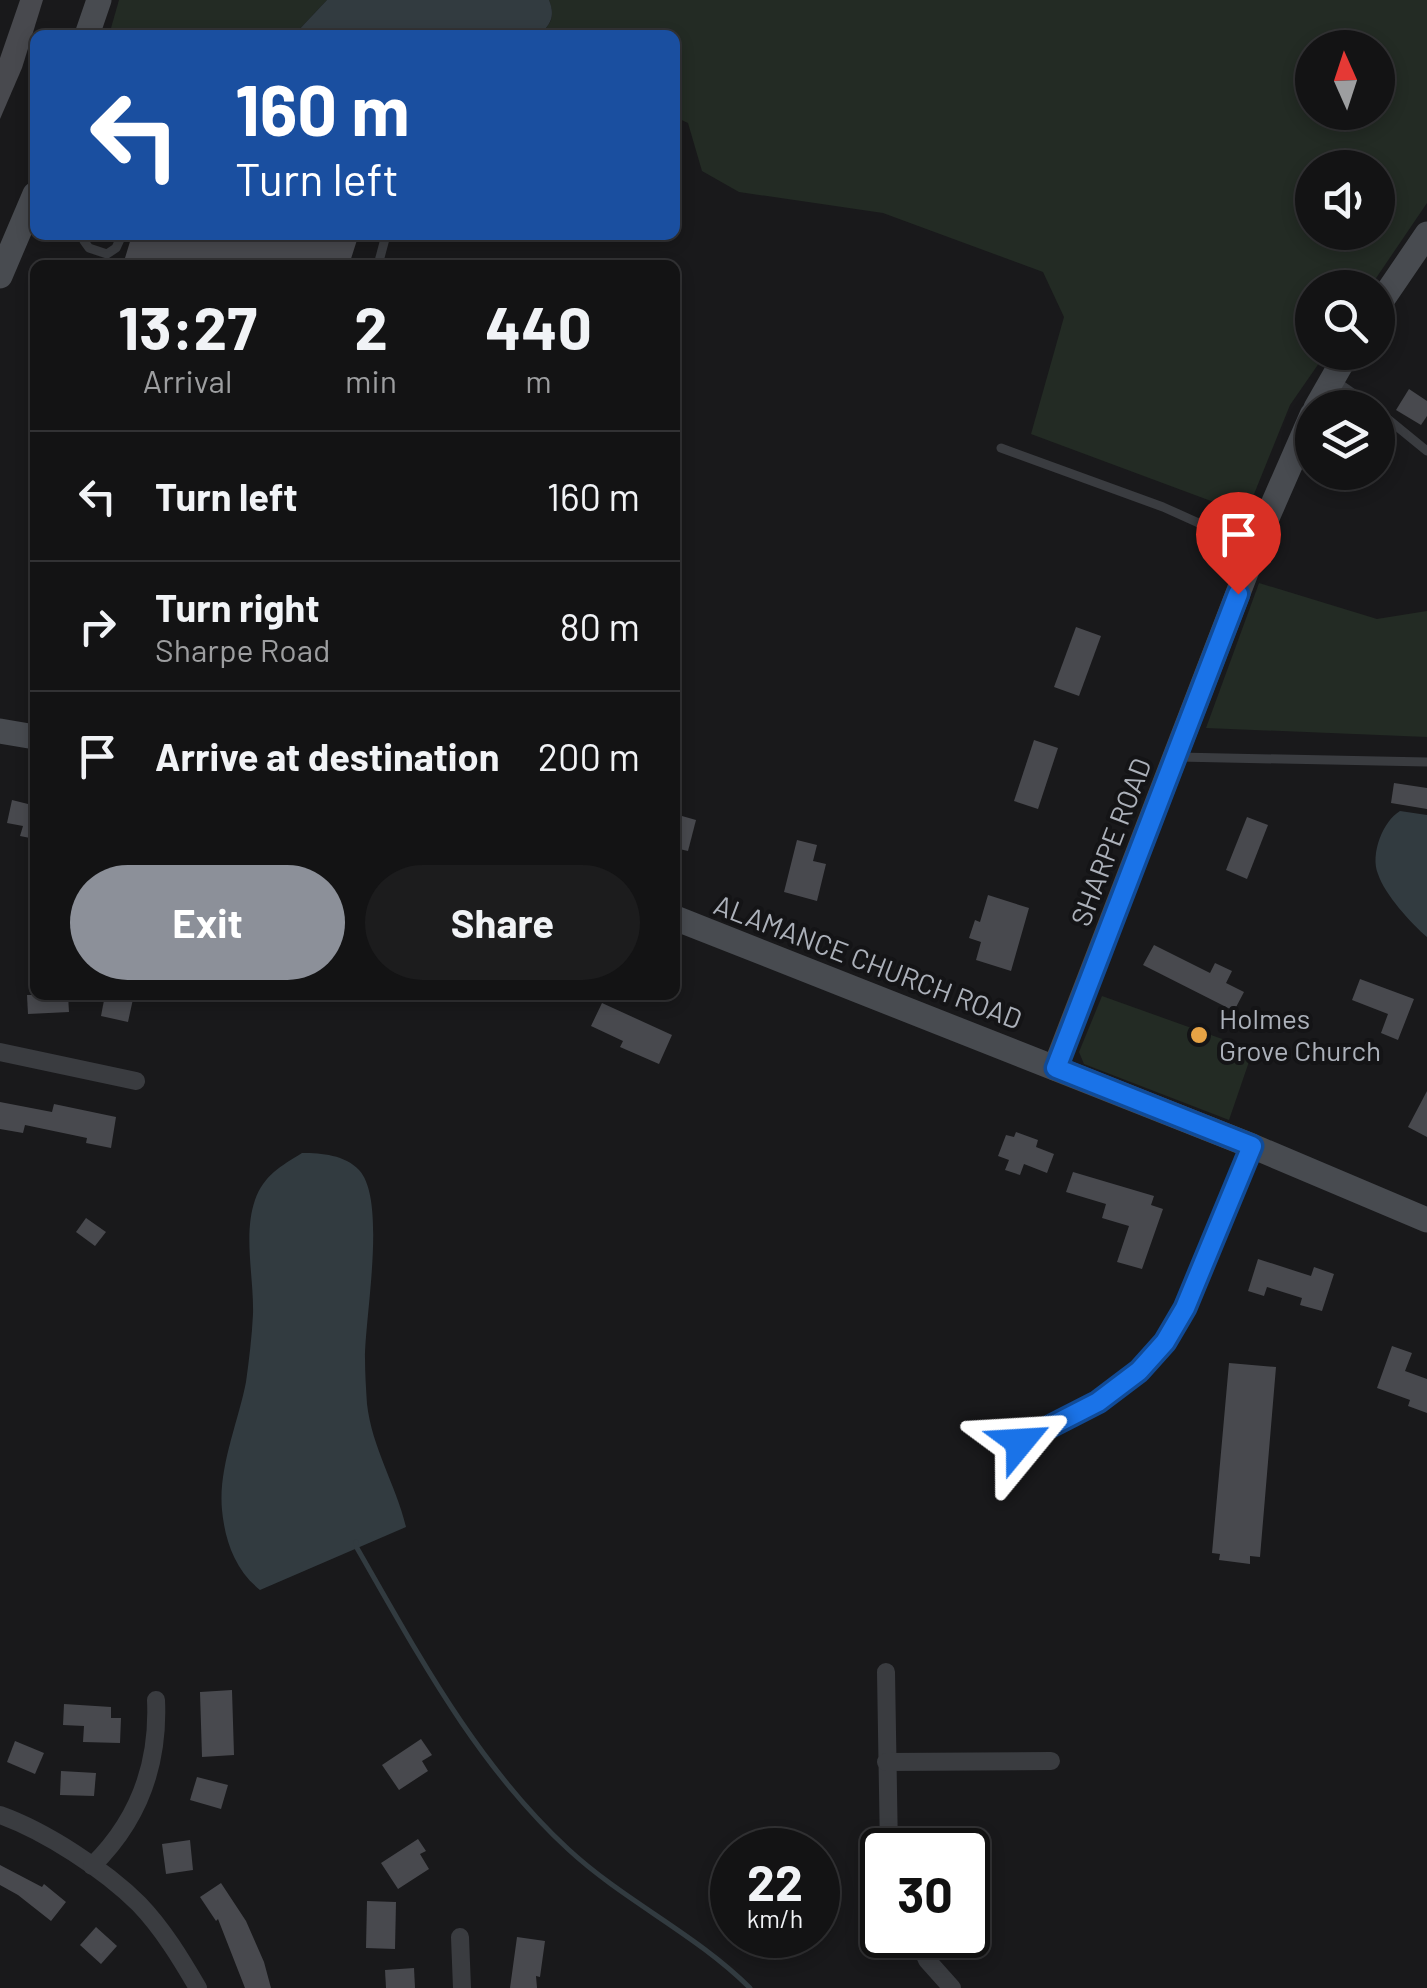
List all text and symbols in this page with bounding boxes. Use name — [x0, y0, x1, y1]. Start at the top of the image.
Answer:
north arrow — [1295, 30, 1395, 130]
map controls — [1295, 30, 1395, 490]
text: 160 m — [235, 66, 410, 150]
icon: left — [70, 70, 200, 200]
button: sound — [1295, 150, 1395, 250]
text: Turn left — [235, 151, 399, 205]
button: search — [1295, 270, 1395, 370]
text: 13:27 — [118, 290, 257, 362]
text: 2 — [354, 290, 388, 362]
text: 440 — [485, 290, 592, 362]
text: Arrival — [143, 361, 232, 399]
text: min — [345, 361, 397, 399]
text: m — [525, 361, 552, 399]
button: layers — [1295, 390, 1395, 490]
icon: left — [70, 469, 125, 524]
text: Turn left — [155, 473, 298, 519]
text: 160 m — [547, 473, 640, 519]
pin — [1196, 492, 1281, 595]
icon: arrive — [1211, 507, 1266, 562]
text: Turn right — [155, 584, 320, 630]
icon: right — [70, 599, 125, 654]
text: 80 m — [560, 603, 640, 649]
text: Sharpe Road — [155, 630, 331, 668]
icon: arrive — [70, 729, 125, 784]
text: Arrive at destination — [155, 733, 500, 779]
text: 200 m — [538, 733, 640, 779]
street label: SHARPE ROAD — [1062, 753, 1158, 930]
button: Exit — [70, 865, 345, 980]
button: Share — [365, 865, 640, 980]
street label: ALAMANCE CHURCH ROAD — [710, 887, 1027, 1036]
place label: Holmes Grove Church — [1219, 1001, 1381, 1067]
marker: Holmes Grove Church — [1188, 1024, 1210, 1046]
position arrow — [968, 1390, 1072, 1494]
speed limit sign: 30 — [860, 1828, 990, 1958]
text: 22 — [747, 1851, 803, 1911]
text: km/h — [747, 1903, 803, 1933]

